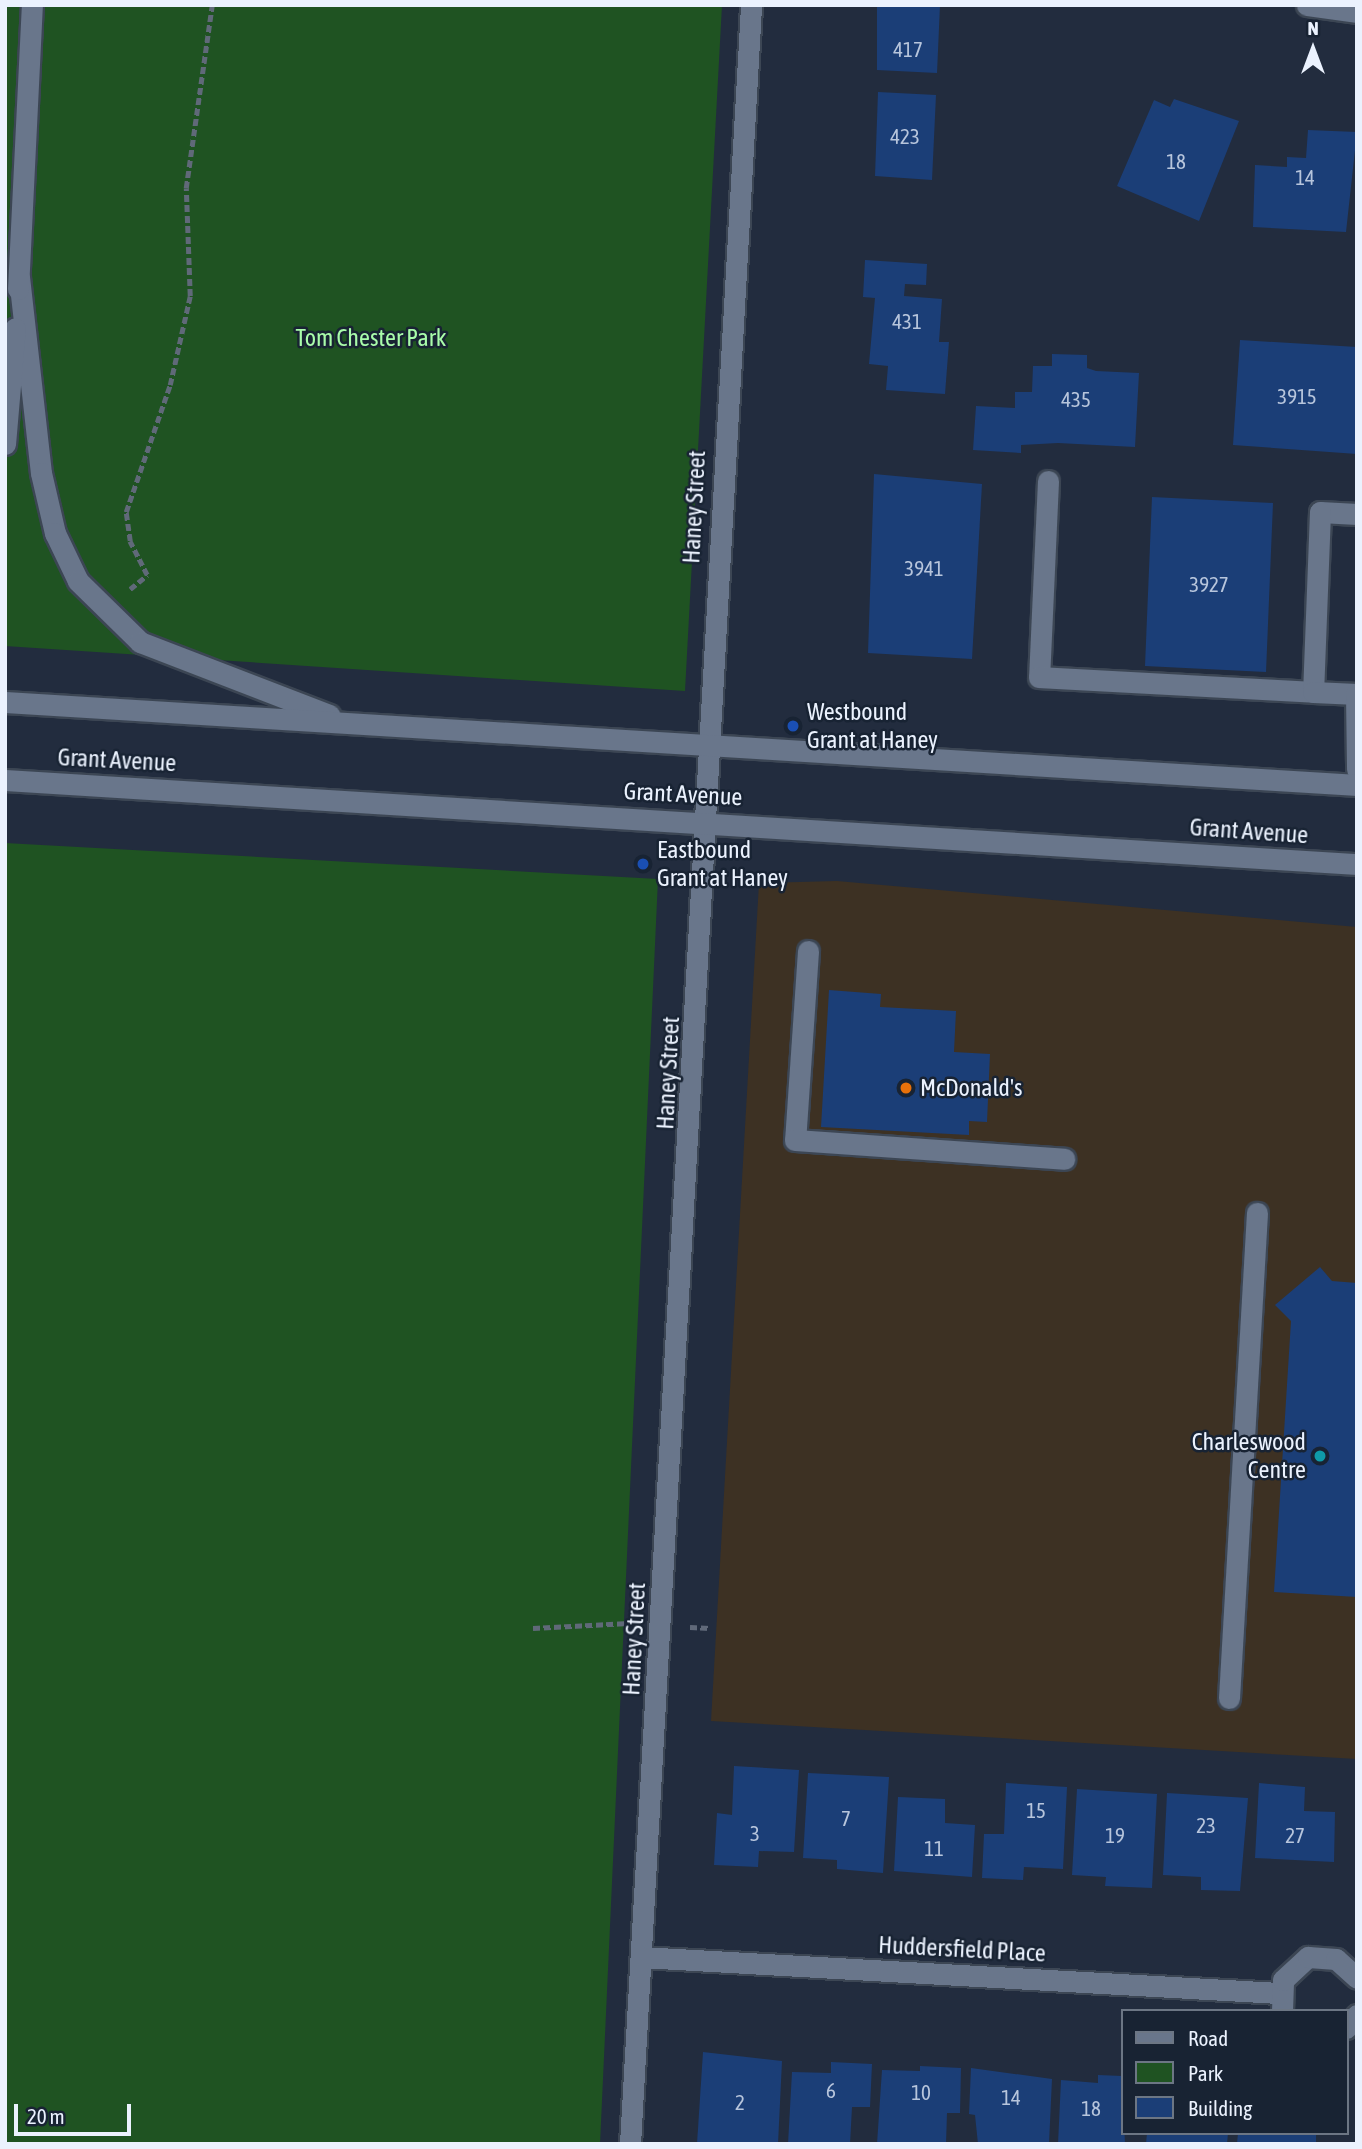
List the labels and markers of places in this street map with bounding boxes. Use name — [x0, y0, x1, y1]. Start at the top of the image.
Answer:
place label: Westbound Grant at Haney — [807, 698, 938, 754]
marker: Westbound Grant at Haney — [785, 718, 801, 734]
place label: Eastbound Grant at Haney — [657, 836, 788, 892]
marker: Eastbound Grant at Haney — [635, 856, 651, 872]
place label: McDonald's — [920, 1074, 1022, 1102]
marker: McDonald's — [898, 1080, 914, 1096]
place label: Charleswood Centre — [1192, 1428, 1306, 1484]
marker: Charleswood Centre — [1312, 1448, 1328, 1464]

